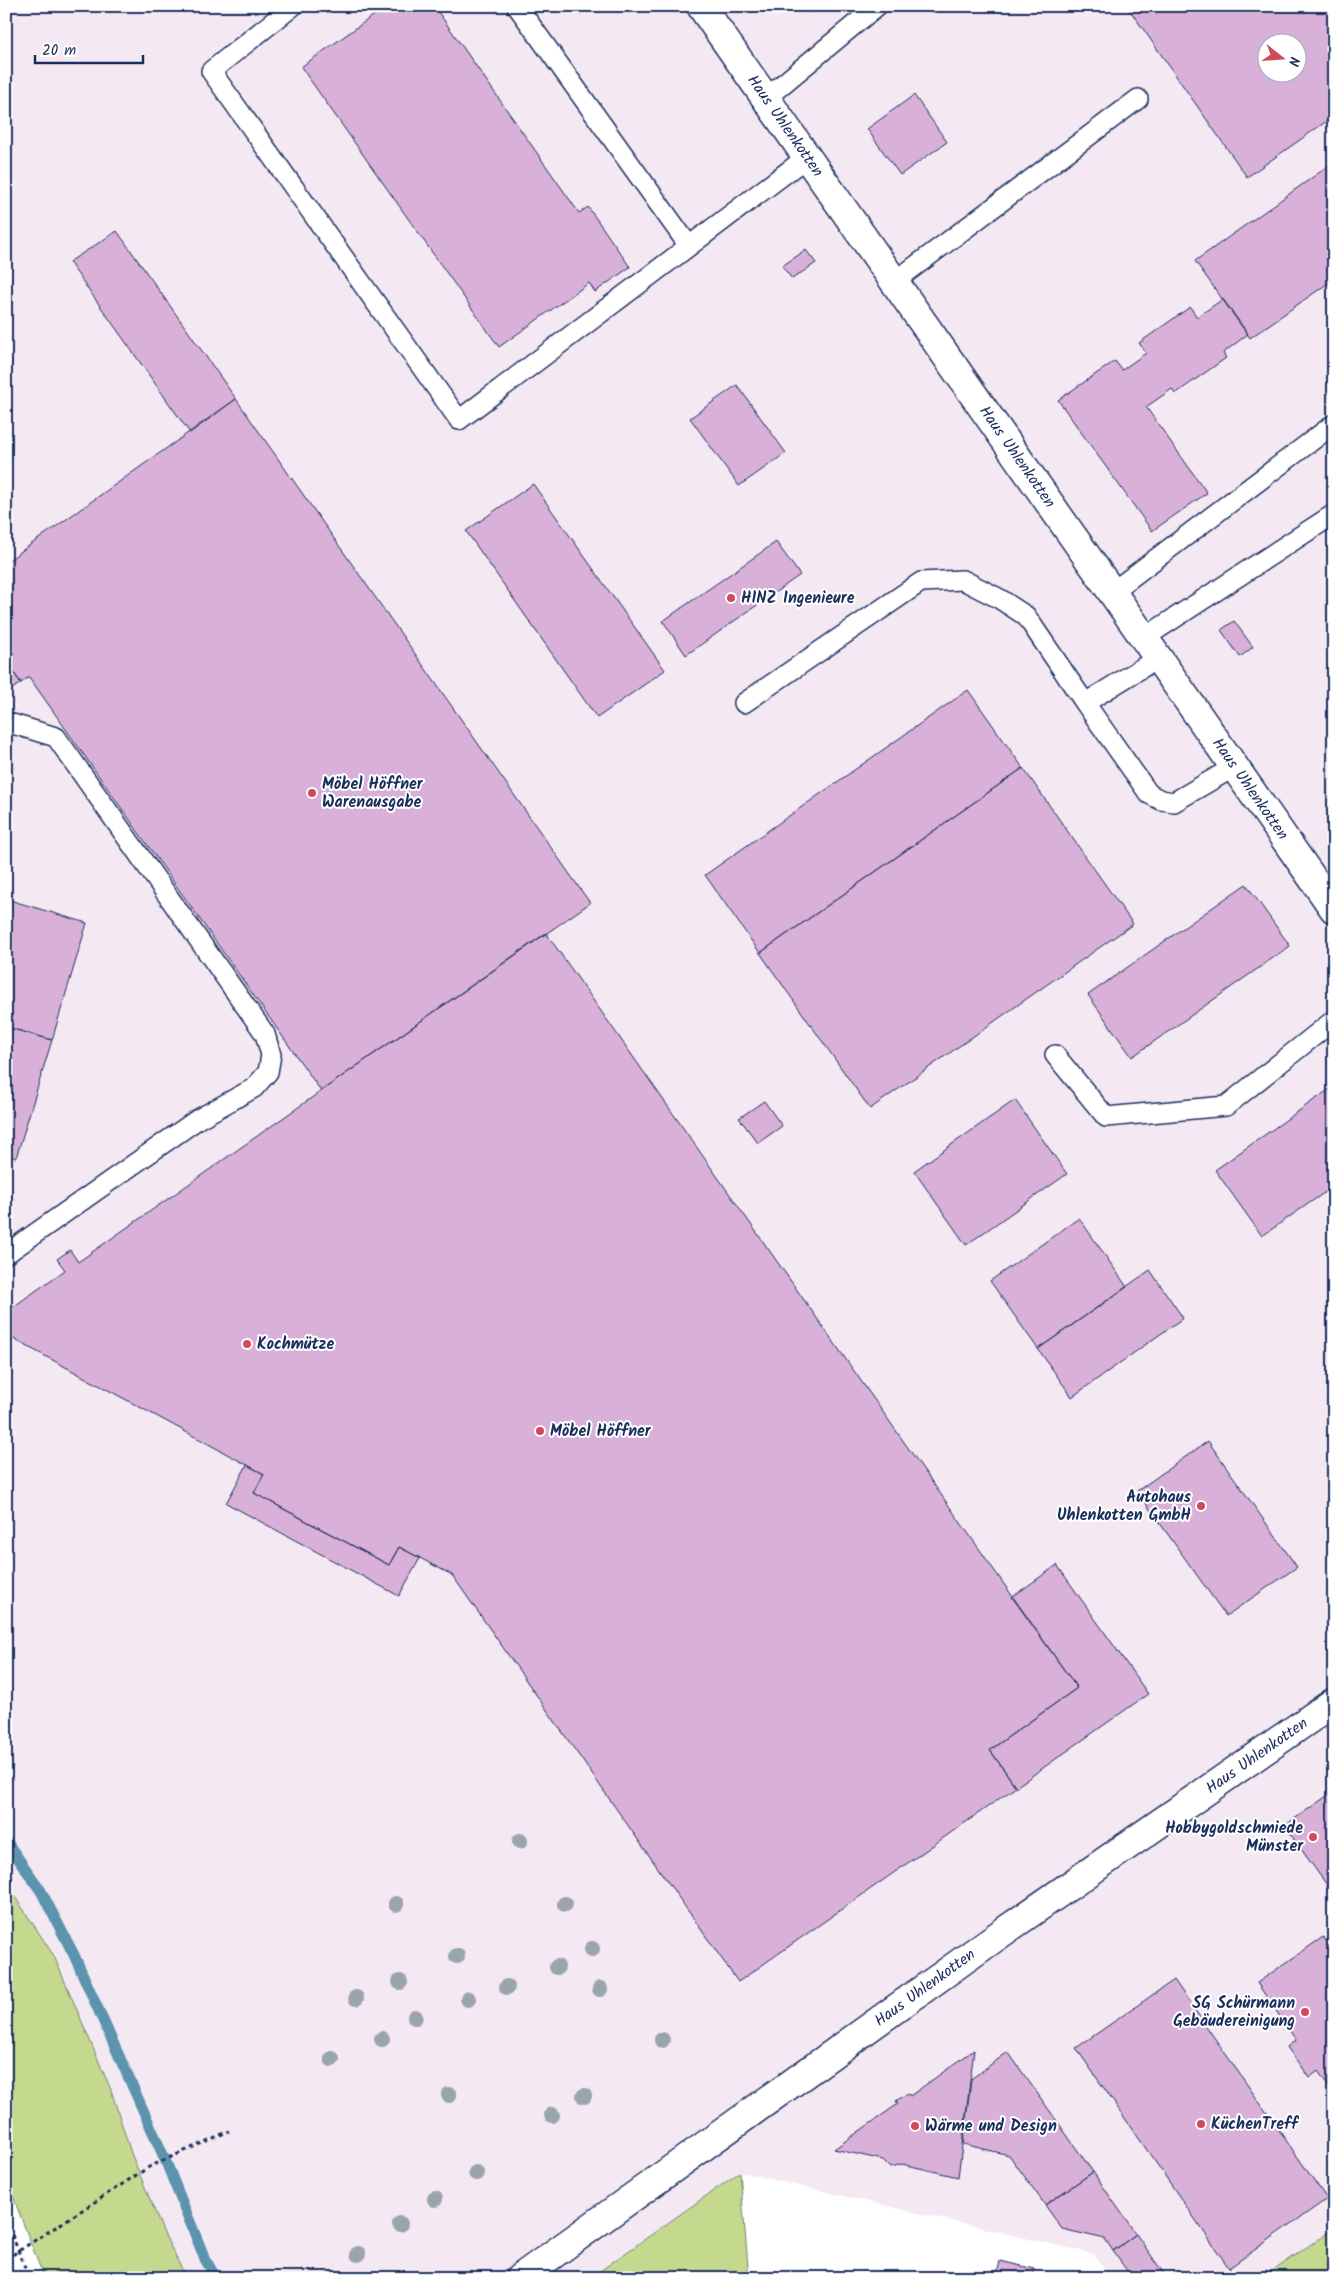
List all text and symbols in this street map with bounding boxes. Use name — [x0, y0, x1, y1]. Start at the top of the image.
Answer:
scale bar — [35, 32, 142, 64]
north arrow — [1258, 32, 1308, 82]
text: 20 m — [42, 39, 76, 63]
text: N — [1282, 54, 1305, 69]
street label: Haus Uhlenkotten — [740, 70, 830, 182]
street label: Haus Uhlenkotten — [972, 401, 1062, 513]
place label: HINZ Ingenieure — [741, 586, 855, 611]
marker: HINZ Ingenieure — [725, 592, 737, 604]
street label: Haus Uhlenkotten — [1205, 733, 1295, 845]
place label: Möbel Höffner Warenausgabe — [322, 772, 424, 815]
marker: Möbel Höffner Warenausgabe — [306, 787, 318, 799]
place label: Kochmütze — [257, 1332, 334, 1357]
marker: Kochmütze — [241, 1338, 253, 1350]
place label: Möbel Höffner — [550, 1419, 652, 1444]
marker: Möbel Höffner — [534, 1425, 546, 1437]
place label: Autohaus Uhlenkotten GmbH — [1057, 1485, 1192, 1528]
marker: Autohaus Uhlenkotten GmbH — [1195, 1500, 1207, 1512]
street label: Haus Uhlenkotten — [1201, 1711, 1313, 1801]
place label: Hobbygoldschmiede Münster — [1165, 1816, 1304, 1859]
marker: Hobbygoldschmiede Münster — [1307, 1831, 1319, 1843]
street label: Haus Uhlenkotten — [869, 1943, 981, 2033]
place label: SG Schürmann Gebäudereinigung — [1173, 1991, 1295, 2034]
marker: SG Schürmann Gebäudereinigung — [1299, 2006, 1311, 2018]
place label: KüchenTreff — [1211, 2112, 1300, 2137]
place label: Wärme und Design — [925, 2114, 1057, 2139]
marker: KüchenTreff — [1195, 2118, 1207, 2130]
marker: Wärme und Design — [909, 2120, 921, 2132]

